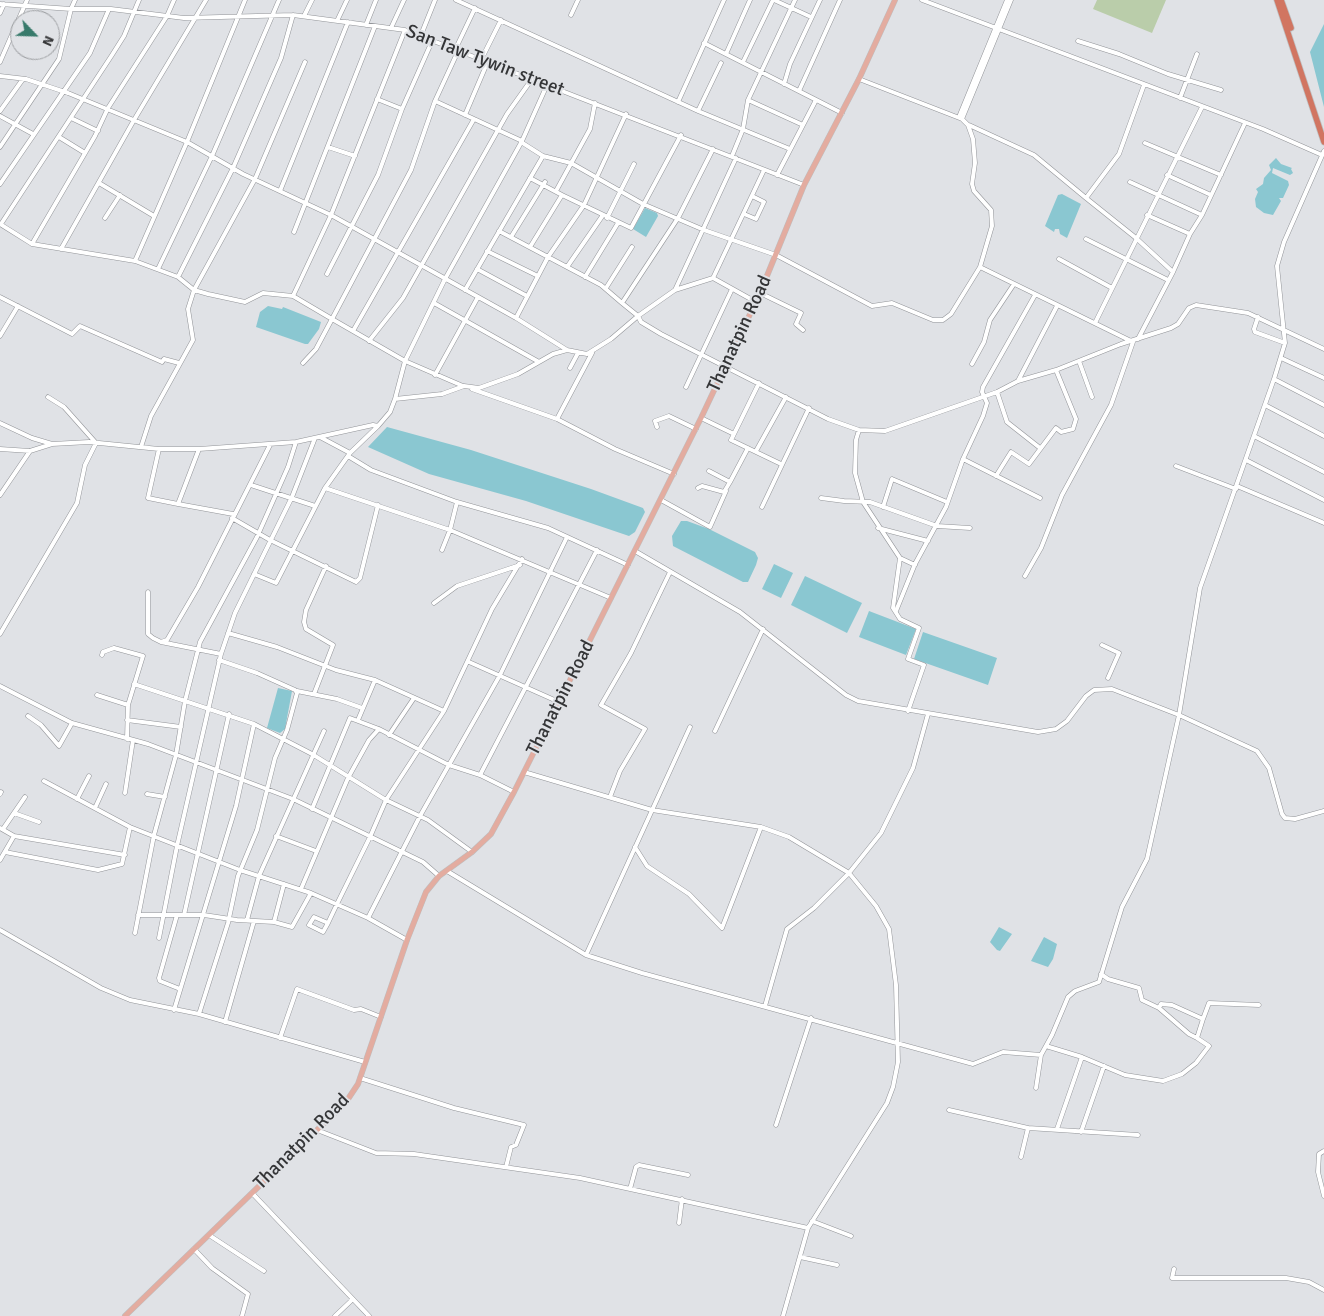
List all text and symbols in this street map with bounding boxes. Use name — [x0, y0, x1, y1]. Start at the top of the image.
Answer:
north arrow — [10, 10, 60, 60]
street label: San Taw Tywin street — [403, 20, 567, 102]
text: N — [38, 33, 58, 49]
street label: Thanatpin Road — [703, 272, 777, 396]
street label: Thanatpin Road — [522, 637, 600, 759]
street label: Thanatpin Road — [249, 1089, 355, 1195]

